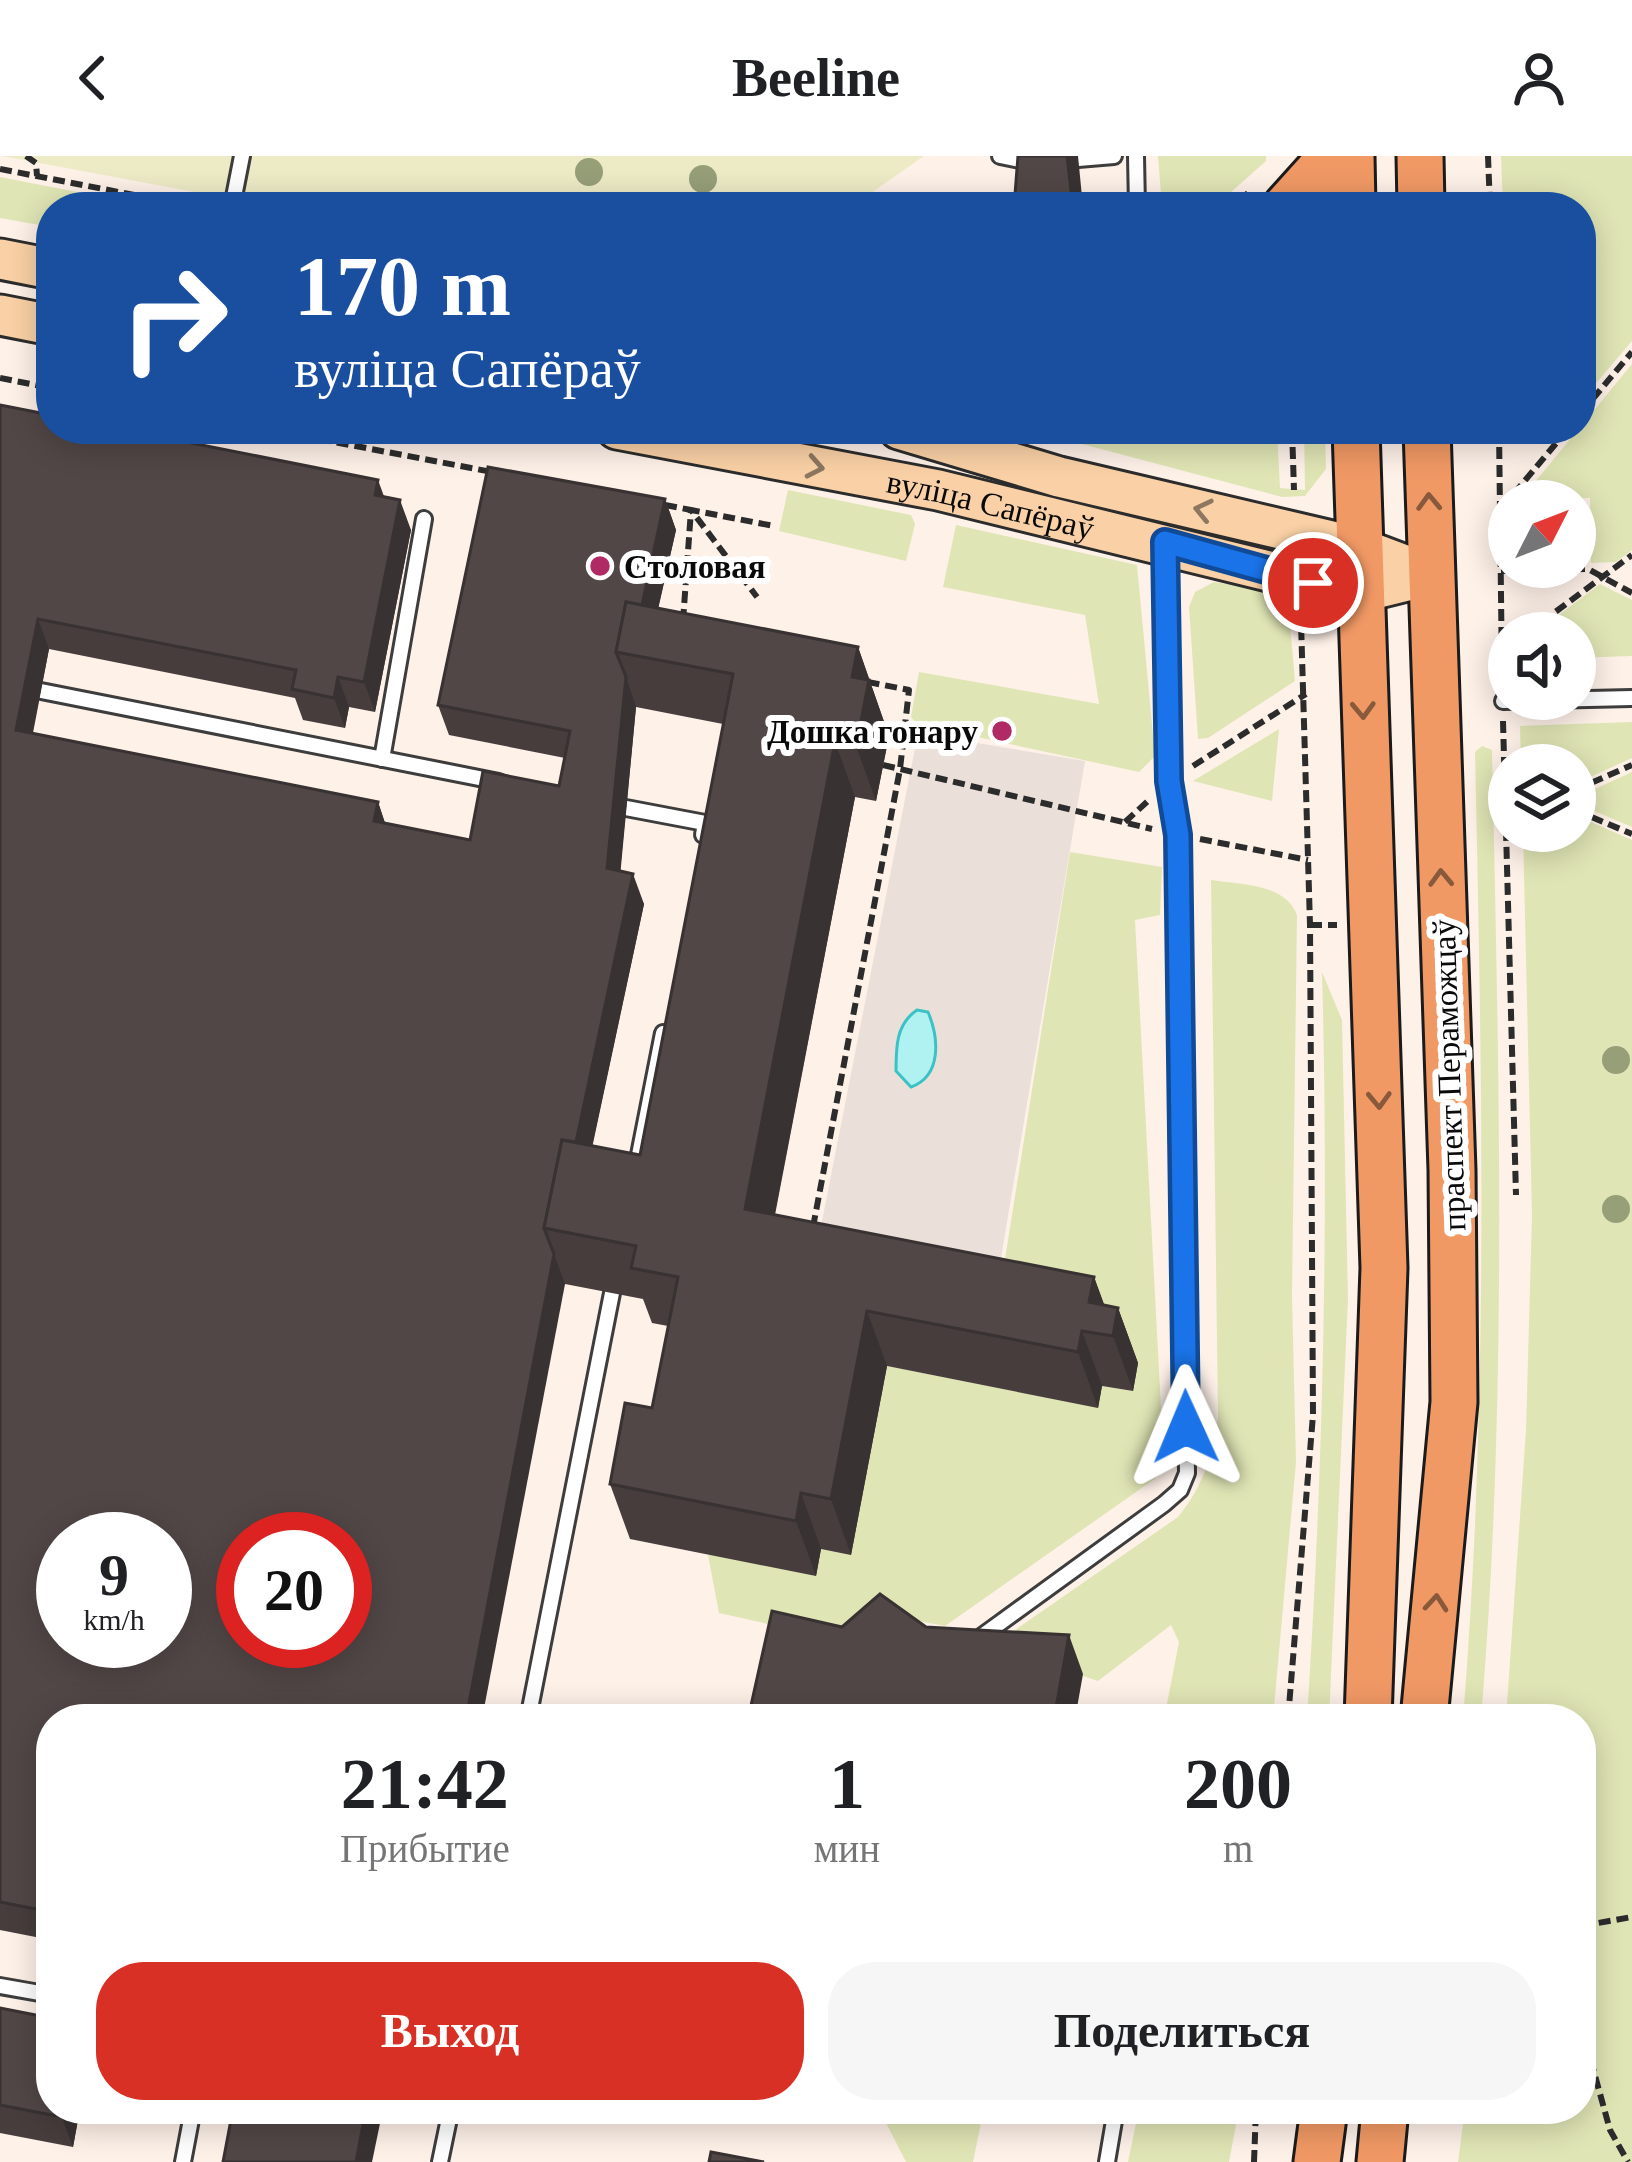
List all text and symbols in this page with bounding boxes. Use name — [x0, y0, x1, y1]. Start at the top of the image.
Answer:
icon: back — [60, 45, 126, 111]
icon: person — [1506, 45, 1572, 111]
text: Beeline — [732, 48, 900, 108]
icon: right — [96, 240, 252, 396]
text: 170 m — [294, 240, 511, 333]
text: вуліца Сапёраў — [294, 339, 641, 399]
one-way arrow — [804, 453, 824, 478]
street label: вуліца Сапёраў — [884, 464, 1098, 547]
north arrow — [1488, 480, 1596, 588]
map controls — [1488, 480, 1596, 852]
one-way arrow — [1416, 492, 1442, 511]
one-way arrow — [1193, 499, 1213, 524]
pin — [1262, 532, 1364, 634]
place label: Столовая — [624, 549, 766, 585]
icon: arrive — [1280, 550, 1346, 616]
marker: Столовая — [587, 553, 613, 579]
button: sound — [1488, 612, 1596, 720]
one-way arrow — [1350, 701, 1376, 720]
place label: Дошка гонару — [767, 714, 978, 750]
marker: Дошка гонару — [989, 718, 1015, 744]
button: layers — [1488, 744, 1596, 852]
one-way arrow — [1428, 868, 1454, 887]
street label: праспект Пераможцаў — [1426, 918, 1472, 1231]
one-way arrow — [1365, 1091, 1391, 1110]
position arrow — [1123, 1364, 1249, 1490]
speed limit sign: 20 — [216, 1512, 372, 1668]
text: 9 — [99, 1542, 129, 1608]
one-way arrow — [1423, 1593, 1448, 1612]
text: km/h — [83, 1603, 145, 1636]
text: 21:42 — [341, 1744, 509, 1824]
text: 1 — [829, 1744, 865, 1824]
text: 200 — [1184, 1744, 1292, 1824]
text: Прибытие — [340, 1827, 510, 1870]
text: мин — [814, 1827, 880, 1870]
text: m — [1223, 1827, 1253, 1870]
button: Выход — [96, 1962, 804, 2100]
button: Поделиться — [828, 1962, 1536, 2100]

